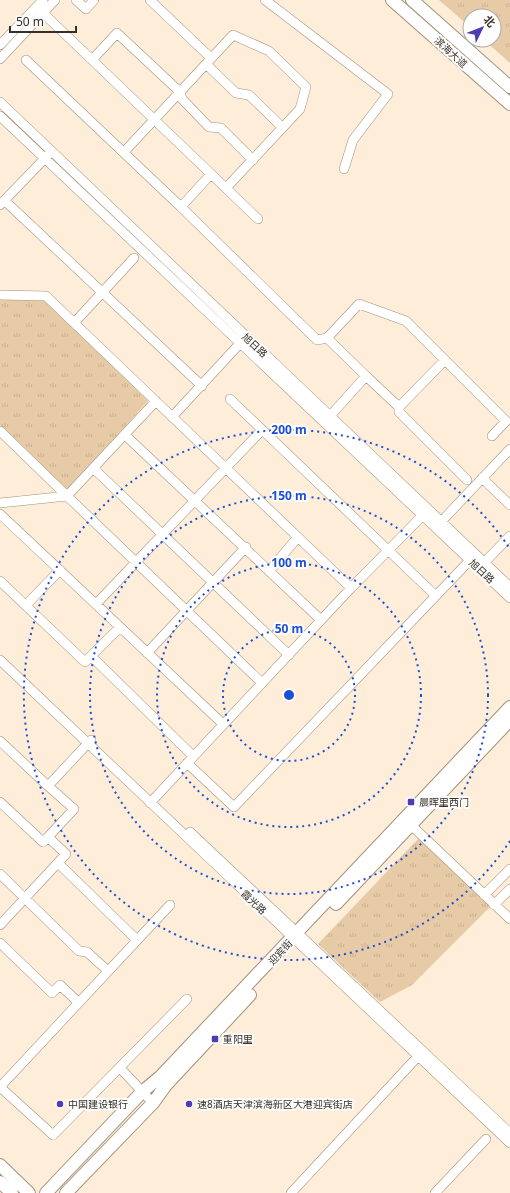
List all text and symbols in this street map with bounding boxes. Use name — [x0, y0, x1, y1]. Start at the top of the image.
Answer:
scale bar — [10, 8, 76, 34]
north arrow — [462, 8, 502, 48]
text: 北 — [480, 12, 499, 30]
text: 50 m — [16, 13, 44, 30]
street label: 滨海大道 — [431, 33, 471, 71]
street label: 旭日路 — [239, 330, 271, 360]
text: 200 m — [271, 421, 307, 438]
text: 150 m — [271, 487, 307, 504]
text: 100 m — [271, 554, 307, 571]
street label: 旭日路 — [466, 556, 498, 586]
text: 50 m — [275, 620, 303, 637]
centre of rings — [282, 688, 296, 702]
place label: 晨晖里西门 — [419, 795, 469, 809]
marker: 晨晖里西门 — [406, 797, 416, 807]
street label: 霞光路 — [238, 887, 270, 917]
street label: 迎宾街 — [265, 936, 295, 968]
place label: 重阳里 — [223, 1032, 253, 1046]
marker: 重阳里 — [210, 1034, 220, 1044]
place label: 中国建设银行 — [68, 1097, 128, 1111]
place label: 速8酒店天津滨海新区大港迎宾街店 — [197, 1097, 353, 1111]
marker: 中国建设银行 — [55, 1099, 65, 1109]
marker: 速8酒店天津滨海新区大港迎宾街店 — [184, 1099, 194, 1109]

